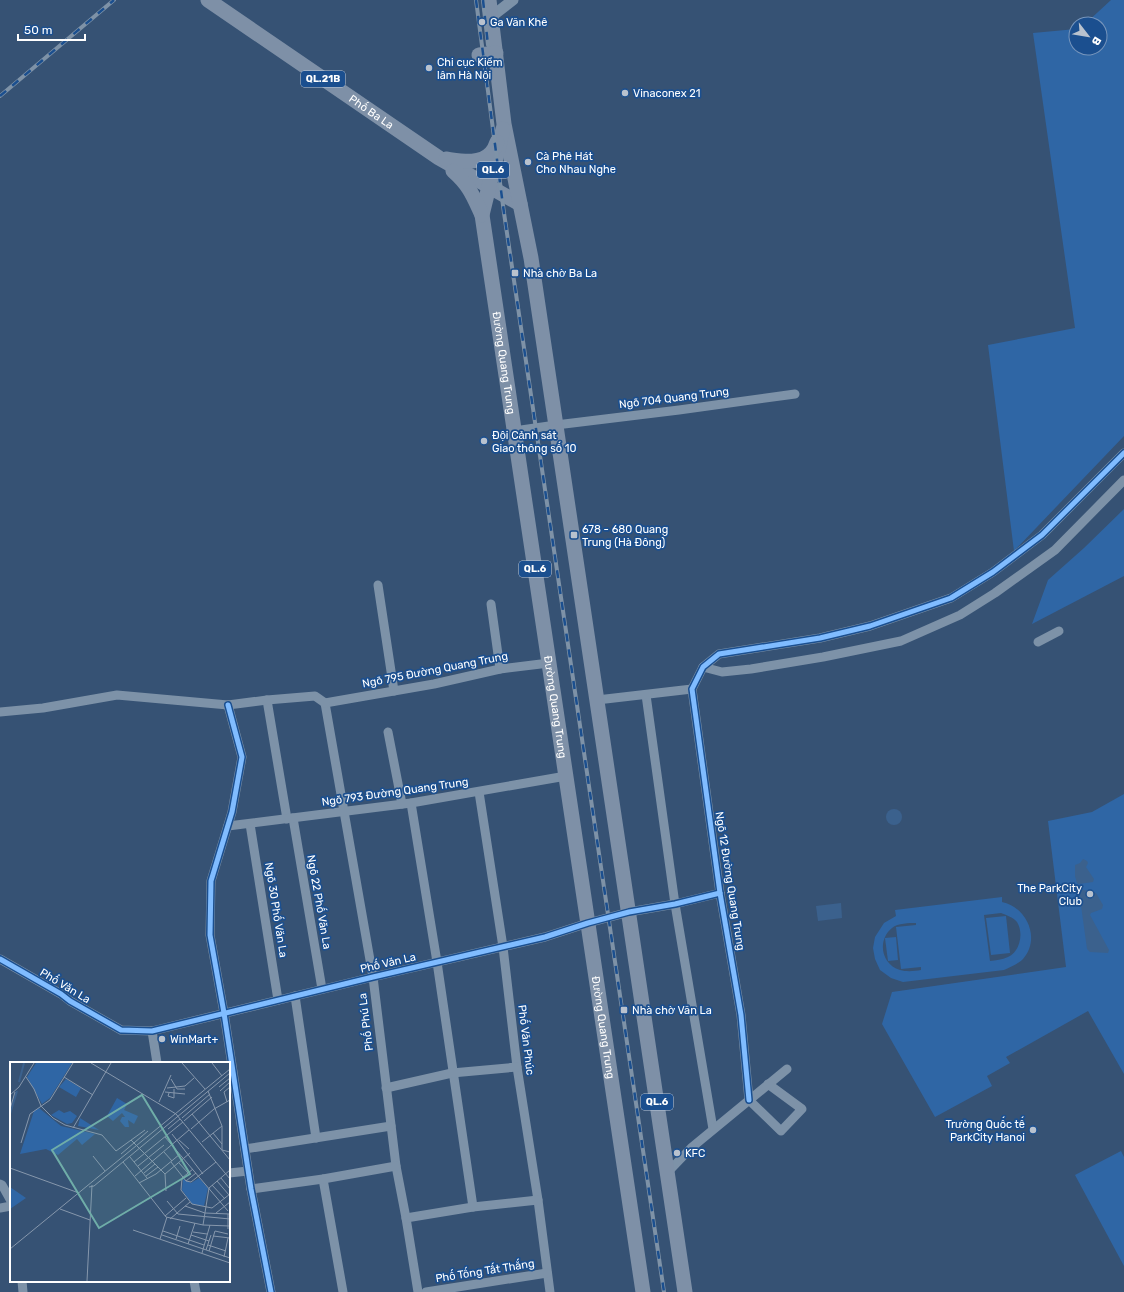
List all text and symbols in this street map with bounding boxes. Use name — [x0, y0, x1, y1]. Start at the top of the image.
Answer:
scale bar — [18, 16, 85, 42]
place label: Ga Văn Khê — [490, 16, 547, 29]
north arrow — [1068, 16, 1108, 56]
marker: Ga Văn Khê — [477, 17, 487, 27]
text: 50 m — [24, 23, 52, 37]
text: B — [1088, 34, 1104, 48]
place label: Chi cục Kiểm lâm Hà Nội — [437, 56, 503, 82]
marker: Chi cục Kiểm lâm Hà Nội — [424, 63, 434, 73]
road number: QL.21B — [301, 71, 345, 87]
place label: Vinaconex 21 — [633, 87, 700, 100]
marker: Vinaconex 21 — [620, 88, 630, 98]
street label: Phố Ba La — [347, 92, 396, 132]
place label: Cà Phê Hát Cho Nhau Nghe — [536, 150, 616, 176]
marker: Cà Phê Hát Cho Nhau Nghe — [523, 157, 533, 167]
road number: QL.6 — [477, 162, 509, 178]
place label: Nhà chờ Ba La — [523, 267, 597, 280]
marker: Nhà chờ Ba La — [510, 268, 520, 278]
street label: Đường Quang Trung — [490, 311, 518, 415]
street label: Ngõ 704 Quang Trung — [618, 385, 730, 411]
place label: Đội Cảnh sát Giao thông số 10 — [492, 429, 577, 455]
marker: Đội Cảnh sát Giao thông số 10 — [479, 436, 489, 446]
place label: 678 - 680 Quang Trung (Hà Đông) — [582, 523, 668, 549]
marker: 678 - 680 Quang Trung (Hà Đông) — [569, 530, 579, 540]
road number: QL.6 — [519, 561, 551, 577]
street label: Ngõ 795 Đường Quang Trung — [361, 649, 509, 691]
street label: Đường Quang Trung — [541, 655, 570, 759]
street label: Ngõ 793 Đường Quang Trung — [321, 775, 469, 809]
street label: Ngõ 12 Đường Quang Trung — [713, 811, 747, 951]
street label: Ngõ 22 Phố Văn La — [304, 854, 335, 950]
street label: Ngõ 30 Phố Văn La — [262, 861, 291, 959]
place label: The ParkCity Club — [1017, 882, 1082, 908]
marker: The ParkCity Club — [1085, 889, 1095, 899]
street label: Phố Văn La — [359, 949, 417, 976]
street label: Phố Văn La — [37, 965, 93, 1006]
street label: Đường Quang Trung — [589, 975, 618, 1080]
street label: Phố Phú La — [355, 992, 376, 1052]
street label: Phố Văn Phúc — [515, 1004, 538, 1076]
place label: Nhà chờ Văn La — [632, 1004, 712, 1017]
marker: Nhà chờ Văn La — [619, 1005, 629, 1015]
place label: WinMart+ — [170, 1033, 218, 1046]
marker: WinMart+ — [157, 1034, 167, 1044]
inset map — [10, 1062, 230, 1282]
road number: QL.6 — [641, 1094, 673, 1110]
place label: Trường Quốc tế ParkCity Hanoi — [945, 1116, 1025, 1144]
marker: Trường Quốc tế ParkCity Hanoi — [1028, 1125, 1038, 1135]
place label: KFC — [685, 1147, 705, 1160]
marker: KFC — [672, 1148, 682, 1158]
street label: Phố Tống Tất Thắng — [434, 1255, 535, 1285]

